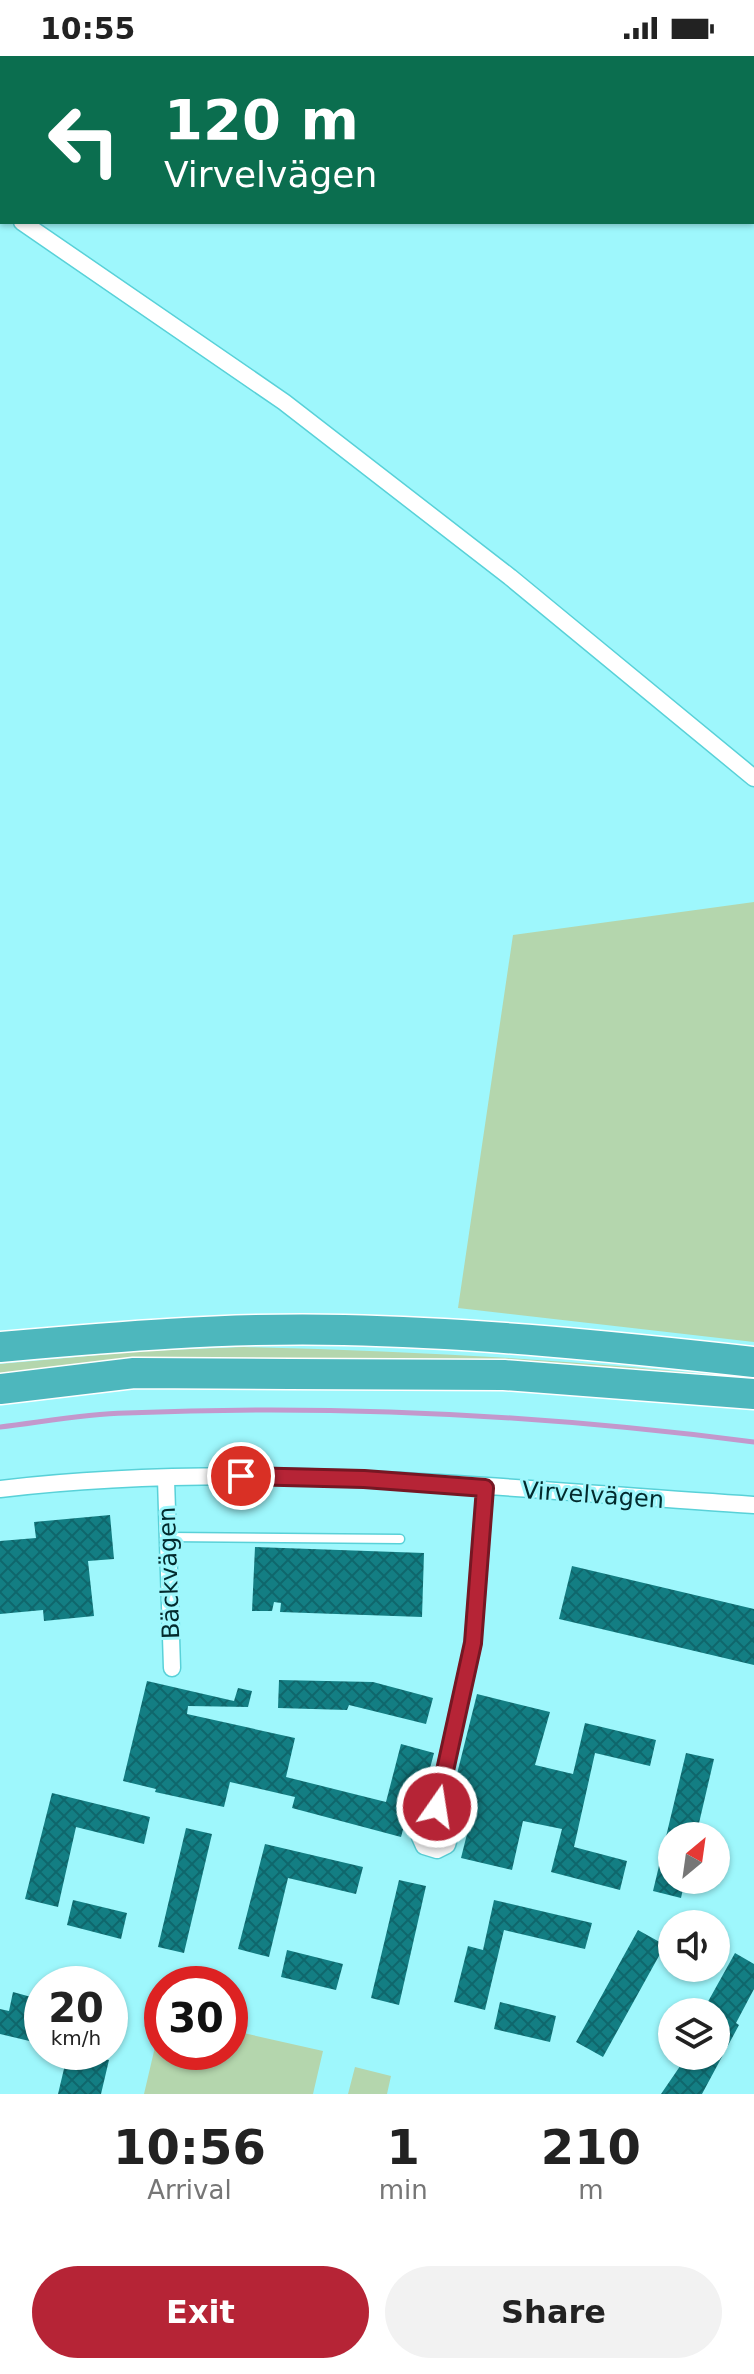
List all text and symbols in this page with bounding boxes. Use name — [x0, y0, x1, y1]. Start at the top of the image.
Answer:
text: 10:55 — [40, 11, 136, 46]
text: 120 m — [164, 87, 359, 152]
icon: left — [32, 88, 136, 192]
text: Virvelvägen — [164, 154, 377, 195]
pin — [207, 1442, 275, 1510]
icon: arrive — [219, 1454, 263, 1498]
street label: Virvelvägen — [521, 1476, 665, 1514]
street label: Bäckvägen — [153, 1506, 185, 1640]
position arrow — [395, 1765, 479, 1849]
north arrow — [658, 1822, 730, 1894]
map controls — [658, 1822, 730, 2070]
button: sound — [658, 1910, 730, 1982]
speed limit sign: 30 — [144, 1966, 248, 2070]
text: 20 — [48, 1985, 104, 2031]
button: layers — [658, 1998, 730, 2070]
text: km/h — [51, 2026, 101, 2050]
text: 10:56 — [113, 2119, 266, 2175]
text: 1 — [387, 2119, 420, 2175]
text: 210 — [541, 2119, 641, 2175]
text: Arrival — [147, 2175, 232, 2205]
text: min — [379, 2175, 428, 2205]
text: m — [578, 2175, 604, 2205]
button: Exit — [32, 2266, 369, 2358]
button: Share — [385, 2266, 722, 2358]

